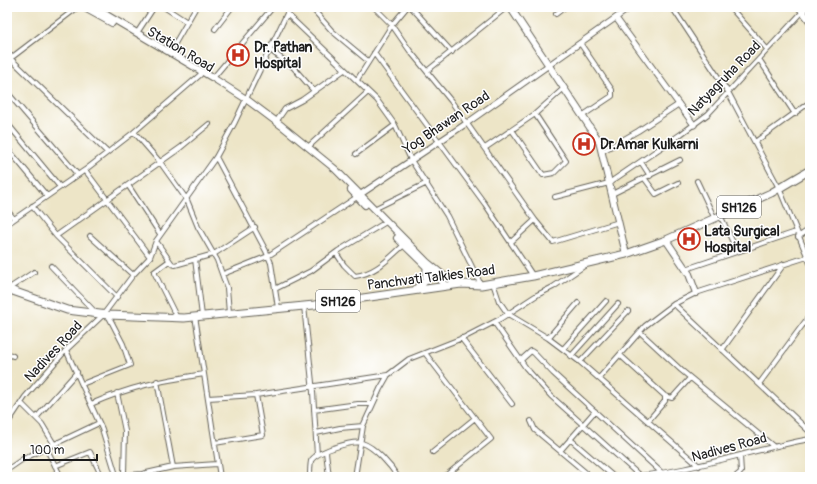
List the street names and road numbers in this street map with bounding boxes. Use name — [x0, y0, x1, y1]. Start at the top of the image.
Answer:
street label: Station Road — [144, 23, 218, 76]
street label: Natyagruha Road — [684, 37, 765, 119]
street label: Yog Bhawan Road — [399, 87, 493, 158]
road number: SH126 — [717, 196, 761, 218]
street label: Panchvati Talkies Road — [366, 261, 496, 294]
road number: SH126 — [316, 290, 360, 312]
street label: Nadives Road — [21, 317, 86, 385]
street label: Nadives Road — [690, 429, 769, 466]

